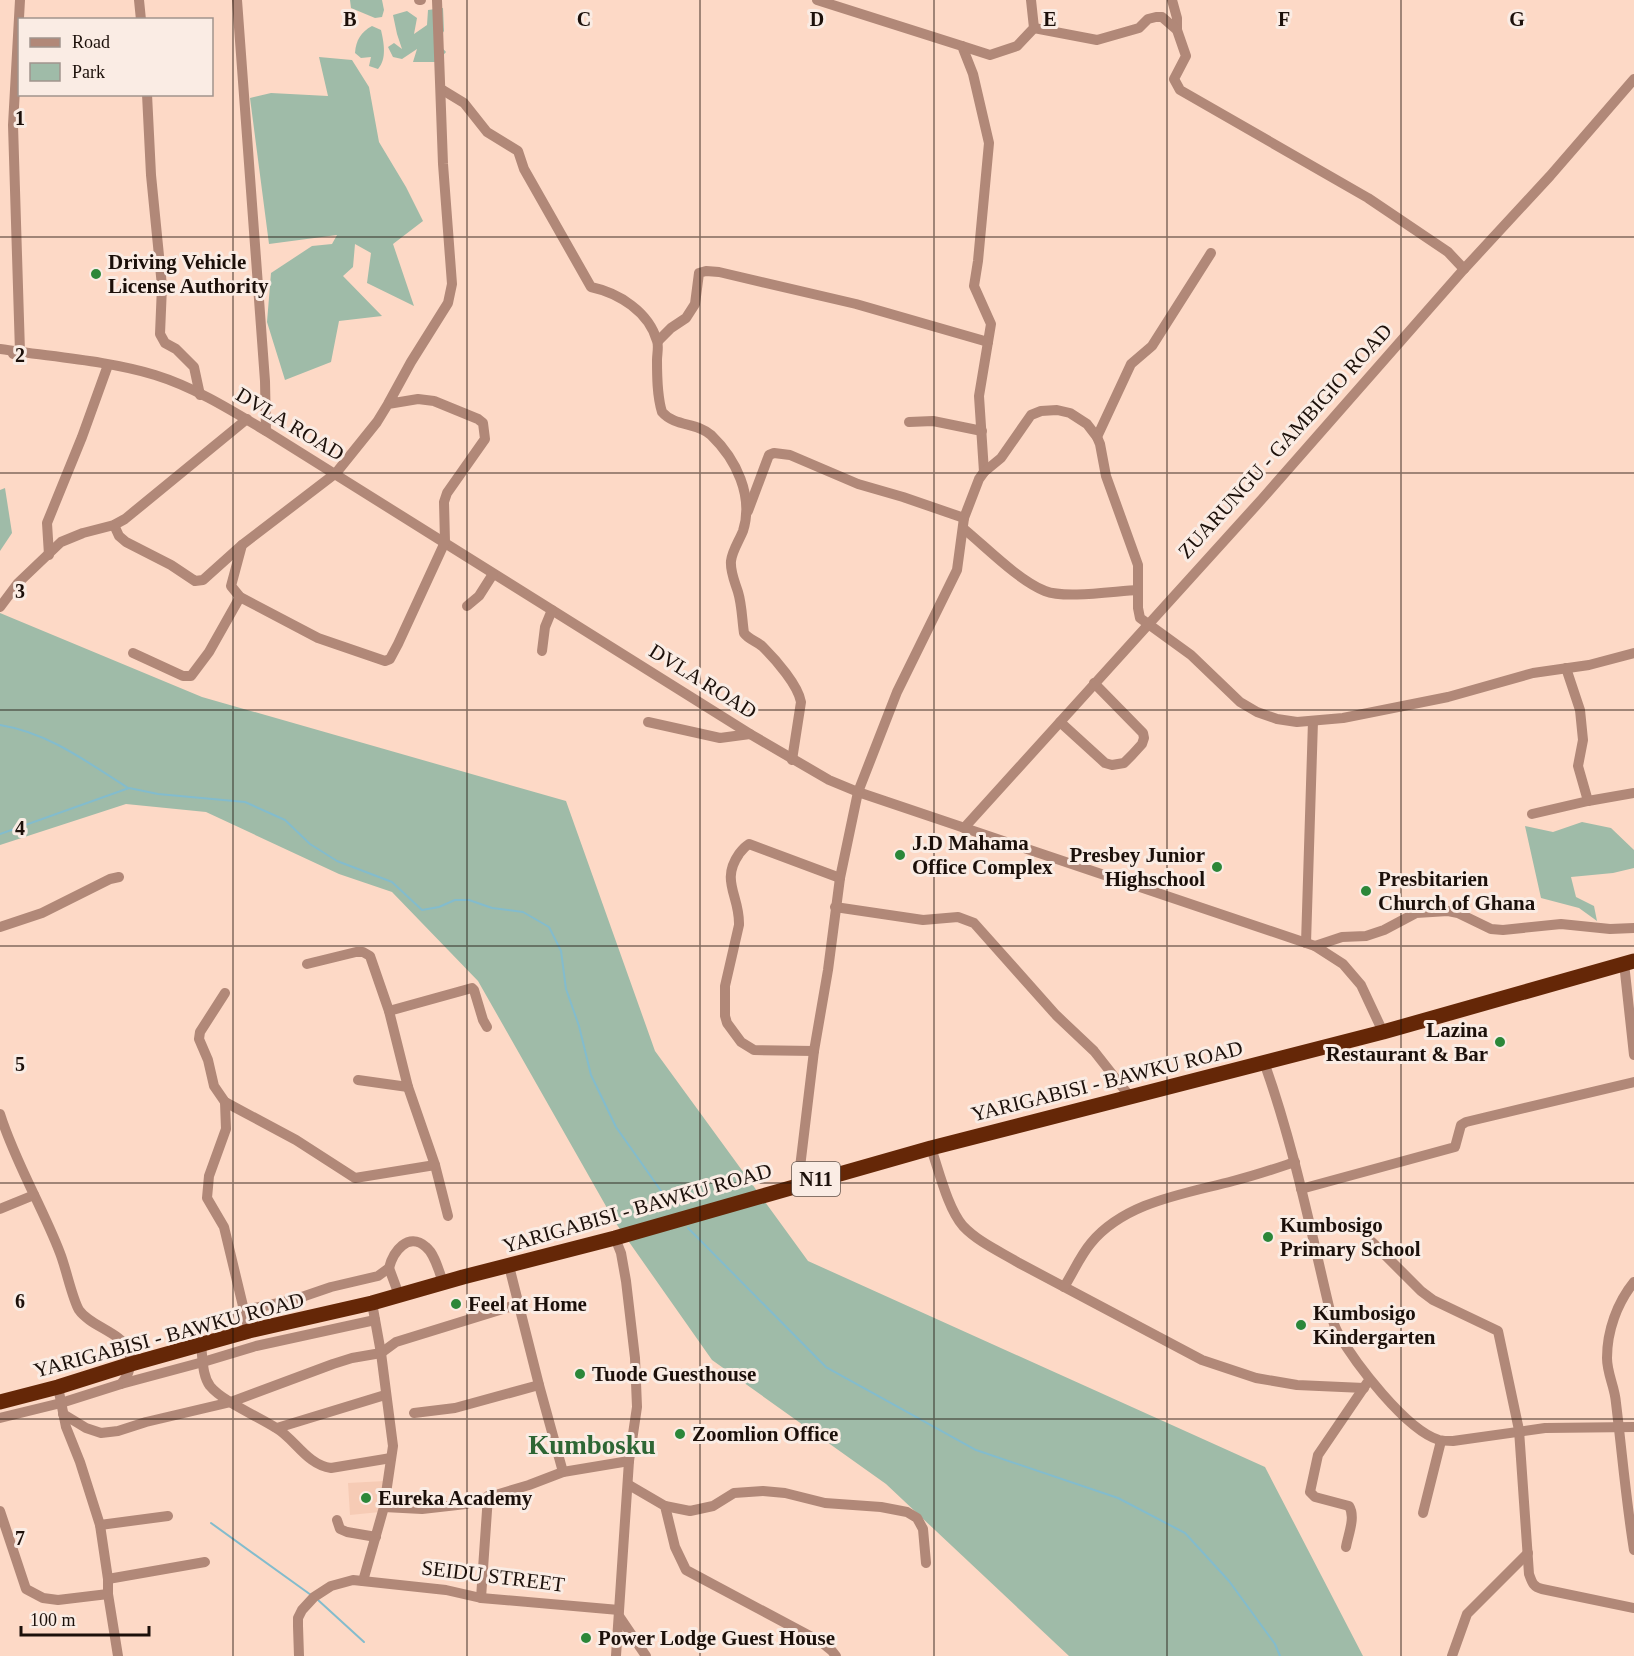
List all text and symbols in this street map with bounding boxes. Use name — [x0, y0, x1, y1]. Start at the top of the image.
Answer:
text: B — [343, 8, 357, 30]
text: C — [577, 8, 591, 30]
text: D — [810, 8, 824, 30]
text: E — [1043, 8, 1057, 30]
text: F — [1278, 8, 1290, 30]
text: G — [1509, 8, 1525, 30]
legend — [18, 18, 213, 96]
text: Road — [72, 32, 110, 52]
text: Park — [72, 62, 105, 82]
text: 1 — [15, 107, 25, 129]
place label: Driving Vehicle License Authority — [108, 250, 269, 298]
marker: Driving Vehicle License Authority — [89, 267, 103, 281]
street label: ZUARUNGU - GAMBIGIO ROAD — [1173, 319, 1397, 563]
text: 2 — [15, 344, 25, 366]
street label: DVLA ROAD — [232, 382, 348, 466]
text: 3 — [15, 580, 25, 602]
street label: DVLA ROAD — [645, 639, 761, 723]
text: 4 — [15, 817, 25, 839]
place label: J.D Mahama Office Complex — [912, 831, 1053, 879]
place label: Presbey Junior Highschool — [1069, 843, 1205, 891]
marker: J.D Mahama Office Complex — [893, 848, 907, 862]
marker: Presbey Junior Highschool — [1210, 860, 1224, 874]
place label: Presbitarien Church of Ghana — [1378, 867, 1536, 915]
marker: Presbitarien Church of Ghana — [1359, 884, 1373, 898]
place label: Lazina Restaurant & Bar — [1326, 1018, 1488, 1066]
marker: Lazina Restaurant & Bar — [1493, 1035, 1507, 1049]
street label: YARIGABISI - BAWKU ROAD — [969, 1036, 1245, 1126]
text: 5 — [15, 1053, 25, 1075]
street label: YARIGABISI - BAWKU ROAD — [500, 1158, 774, 1258]
road number: N11 — [792, 1162, 840, 1196]
place label: Kumbosigo Primary School — [1280, 1213, 1421, 1261]
marker: Kumbosigo Primary School — [1261, 1230, 1275, 1244]
street label: YARIGABISI - BAWKU ROAD — [31, 1287, 307, 1383]
text: 6 — [15, 1290, 25, 1312]
place label: Feel at Home — [468, 1292, 587, 1316]
marker: Feel at Home — [449, 1297, 463, 1311]
place label: Kumbosigo Kindergarten — [1313, 1301, 1436, 1349]
marker: Kumbosigo Kindergarten — [1294, 1318, 1308, 1332]
place label: Tuode Guesthouse — [592, 1362, 756, 1386]
marker: Tuode Guesthouse — [573, 1367, 587, 1381]
place label: Zoomlion Office — [692, 1422, 838, 1446]
marker: Zoomlion Office — [673, 1427, 687, 1441]
district label: Kumbosku — [528, 1430, 656, 1460]
place label: Eureka Academy — [378, 1486, 533, 1510]
marker: Eureka Academy — [359, 1491, 373, 1505]
text: 7 — [15, 1527, 25, 1549]
street label: SEIDU STREET — [420, 1555, 566, 1597]
scale bar — [21, 1599, 148, 1637]
text: 100 m — [30, 1610, 76, 1630]
place label: Power Lodge Guest House — [598, 1626, 835, 1650]
marker: Power Lodge Guest House — [579, 1631, 593, 1645]

